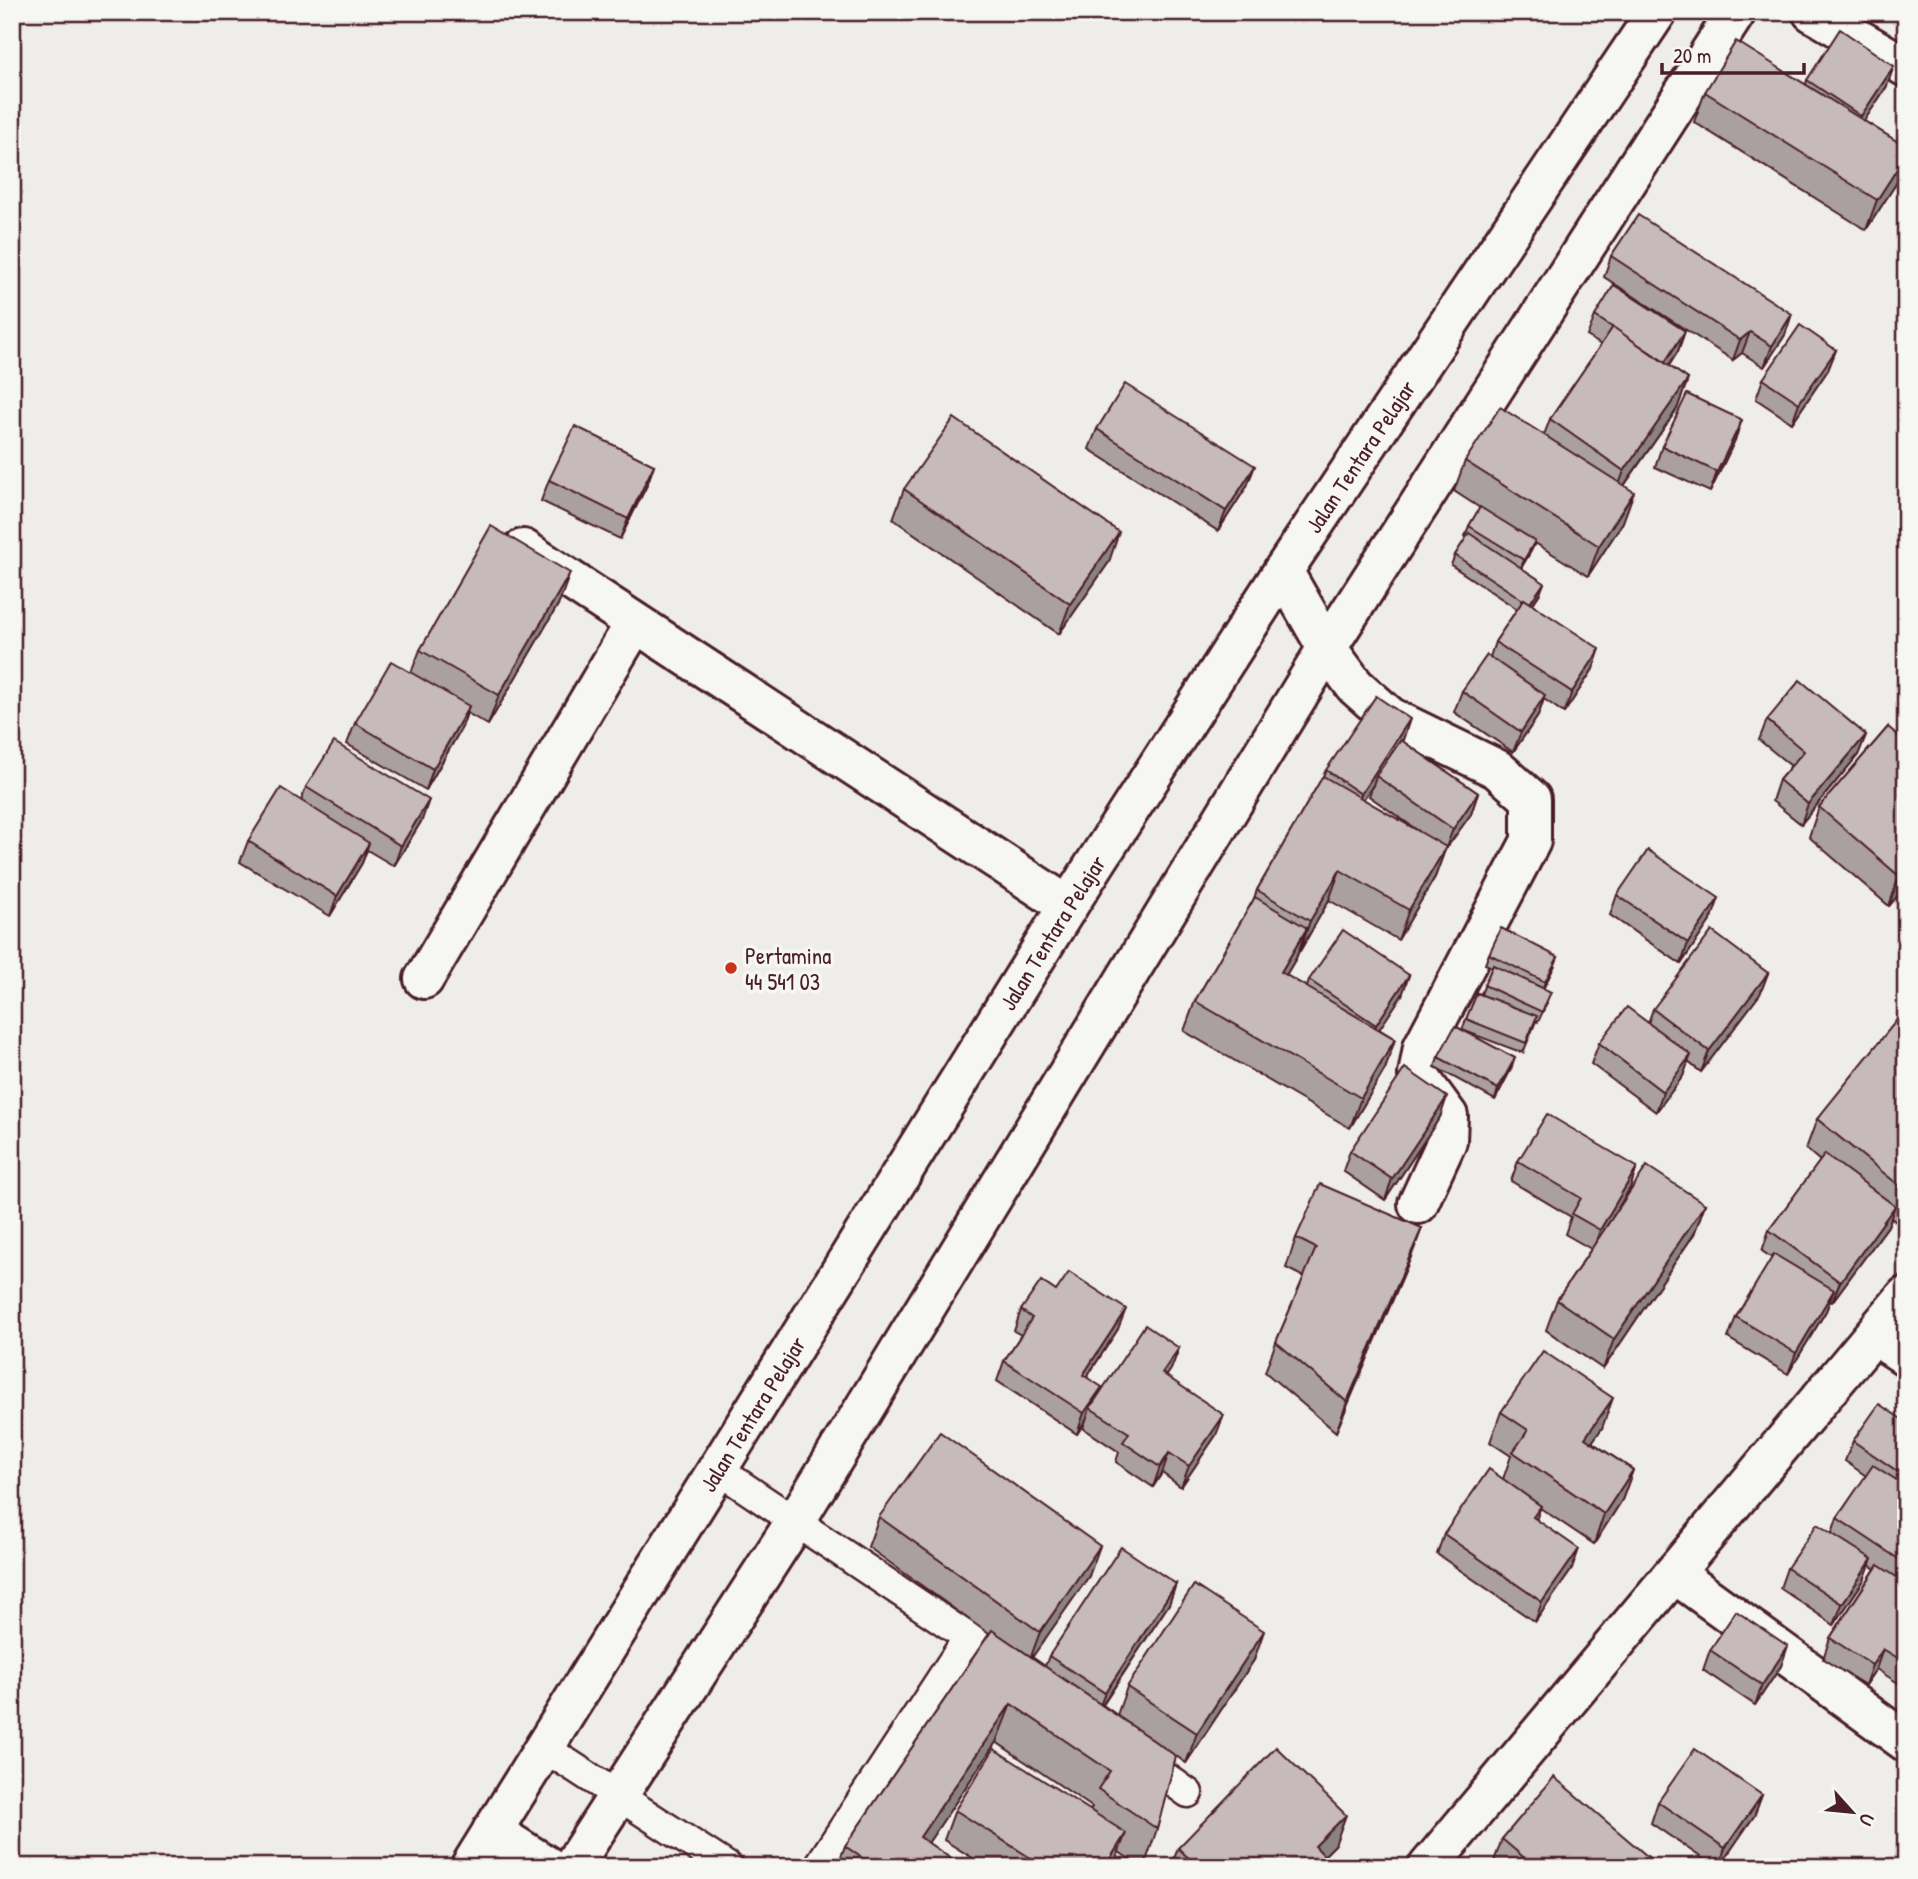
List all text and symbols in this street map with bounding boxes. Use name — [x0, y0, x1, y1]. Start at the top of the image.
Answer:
scale bar — [1662, 32, 1804, 76]
text: 20 m — [1673, 41, 1711, 70]
street label: Jalan Tentara Pelajar — [1298, 374, 1422, 539]
street label: Jalan Tentara Pelajar — [992, 849, 1112, 1016]
place label: Pertamina 44 541 03 — [745, 940, 831, 997]
marker: Pertamina 44 541 03 — [723, 960, 739, 976]
street label: Jalan Tentara Pelajar — [692, 1330, 812, 1497]
north arrow — [1816, 1778, 1886, 1848]
text: U — [1853, 1809, 1881, 1831]

